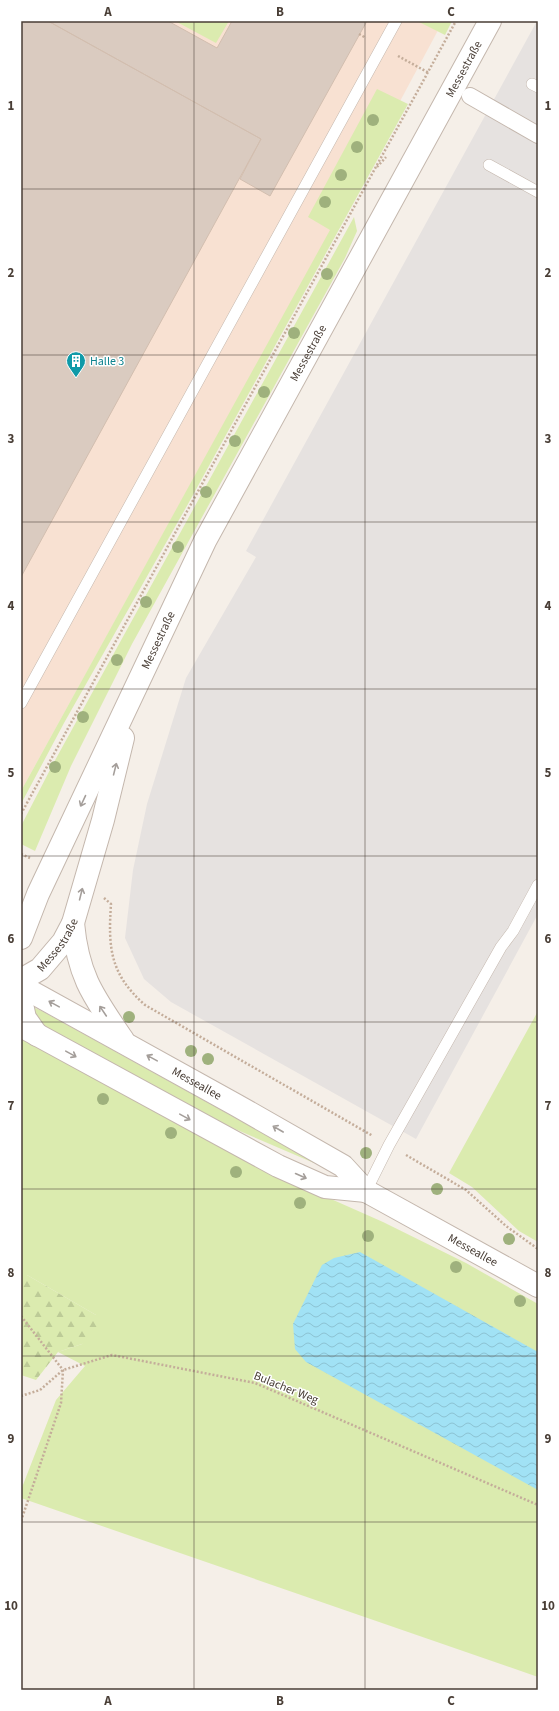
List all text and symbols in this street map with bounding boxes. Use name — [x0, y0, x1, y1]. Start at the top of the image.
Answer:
text: A — [103, 3, 112, 21]
text: B — [276, 3, 284, 21]
text: C — [447, 3, 455, 21]
street label: Messestraße — [441, 37, 486, 100]
text: 1 — [8, 97, 15, 115]
text: 1 — [545, 97, 552, 115]
text: 2 — [8, 264, 15, 282]
text: 2 — [545, 264, 552, 282]
street label: Messestraße — [286, 322, 330, 384]
building icon: Halle 3 — [65, 350, 87, 378]
place label: Halle 3 — [90, 353, 124, 370]
text: 3 — [8, 430, 15, 448]
text: 3 — [545, 430, 552, 448]
text: 4 — [8, 597, 15, 615]
text: 4 — [545, 597, 552, 615]
street label: Messestraße — [137, 608, 179, 672]
one-way arrow — [112, 762, 120, 775]
text: 5 — [8, 764, 15, 782]
text: 5 — [545, 764, 552, 782]
one-way arrow — [79, 795, 86, 807]
one-way arrow — [77, 888, 85, 901]
street label: Messestraße — [33, 916, 82, 975]
text: 6 — [8, 930, 15, 948]
text: 6 — [545, 930, 552, 948]
one-way arrow — [48, 1000, 60, 1007]
one-way arrow — [99, 1005, 108, 1016]
one-way arrow — [65, 1051, 77, 1058]
one-way arrow — [146, 1054, 158, 1061]
street label: Messeallee — [169, 1063, 225, 1104]
text: 7 — [8, 1097, 15, 1115]
text: 7 — [545, 1097, 552, 1115]
one-way arrow — [179, 1113, 191, 1121]
one-way arrow — [272, 1124, 284, 1132]
one-way arrow — [294, 1173, 306, 1180]
street label: Messeallee — [445, 1229, 501, 1271]
text: 8 — [8, 1264, 15, 1282]
text: 8 — [545, 1264, 552, 1282]
street label: Bulacher Weg — [251, 1367, 321, 1409]
text: 9 — [8, 1430, 15, 1448]
text: 9 — [545, 1430, 552, 1448]
text: 10 — [4, 1597, 18, 1615]
text: 10 — [541, 1597, 555, 1615]
text: A — [103, 1692, 112, 1710]
text: B — [276, 1692, 284, 1710]
text: C — [447, 1692, 455, 1710]

